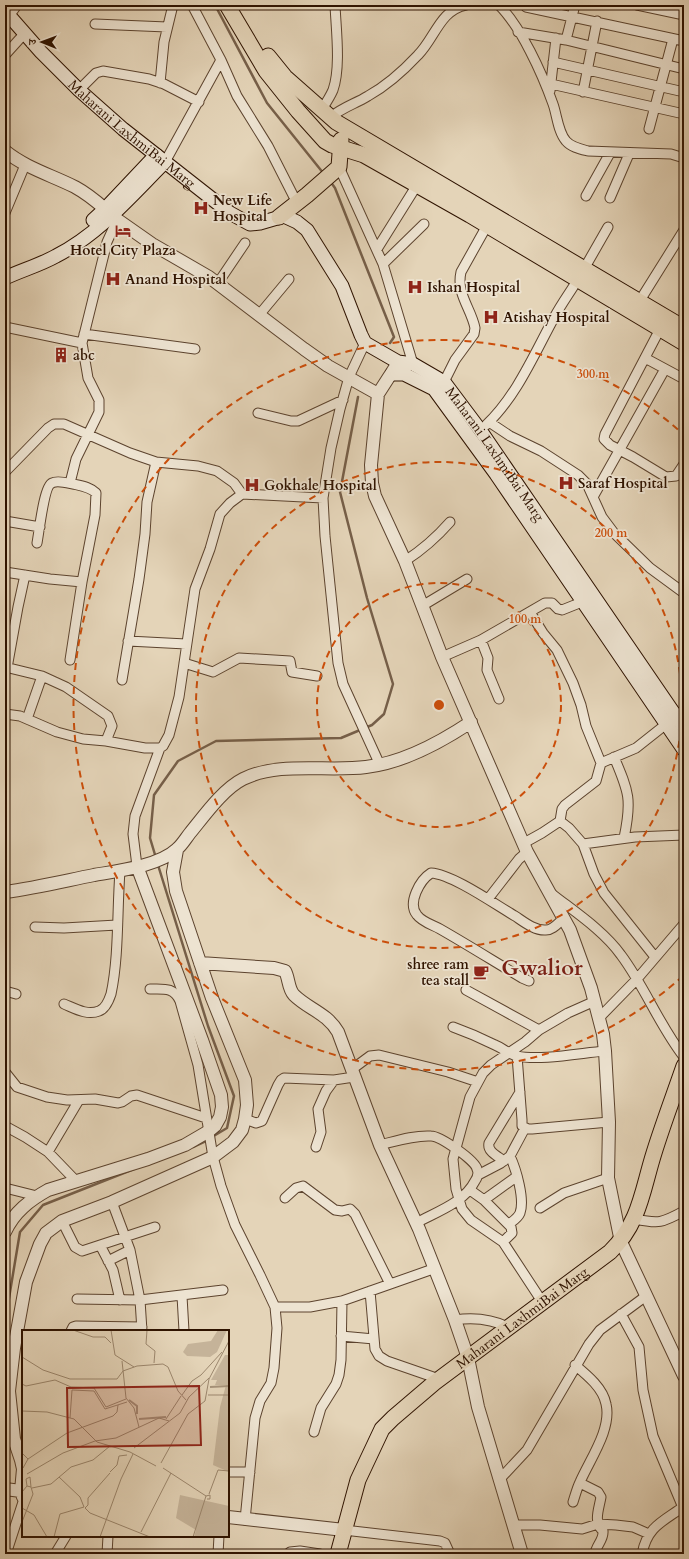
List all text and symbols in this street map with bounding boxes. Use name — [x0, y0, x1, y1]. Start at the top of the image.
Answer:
north arrow — [22, 22, 62, 62]
text: उ — [25, 38, 40, 46]
street label: Maharani LaxhmiBai Marg — [64, 76, 200, 193]
place label: New Life Hospital — [213, 191, 272, 226]
hospital icon: New Life Hospital — [192, 199, 210, 217]
hotel icon: Hotel City Plaza — [114, 222, 132, 240]
place label: Hotel City Plaza — [70, 241, 176, 260]
hospital icon: Anand Hospital — [104, 270, 122, 288]
place label: Anand Hospital — [125, 270, 226, 289]
hospital icon: Ishan Hospital — [406, 278, 424, 296]
place label: Ishan Hospital — [427, 278, 520, 297]
hospital icon: Atishay Hospital — [482, 308, 500, 326]
place label: Atishay Hospital — [503, 308, 610, 327]
building icon: abc — [52, 346, 70, 364]
place label: abc — [73, 346, 95, 365]
text: 300 m — [577, 366, 610, 382]
street label: Maharani LaxhmiBai Marg — [441, 383, 549, 525]
hospital icon: Saraf Hospital — [557, 474, 575, 492]
place label: Saraf Hospital — [578, 474, 668, 493]
hospital icon: Gokhale Hospital — [243, 476, 261, 494]
place label: Gokhale Hospital — [264, 476, 377, 495]
text: 200 m — [595, 525, 628, 541]
text: 100 m — [509, 611, 542, 627]
centre of rings — [432, 698, 446, 712]
district label: Gwalior — [501, 953, 583, 983]
place label: shree ram tea stall — [407, 955, 469, 990]
cafe icon: shree ram tea stall — [472, 963, 490, 981]
street label: Maharani LaxhmiBai Marg — [452, 1262, 592, 1373]
inset map — [22, 1330, 229, 1537]

